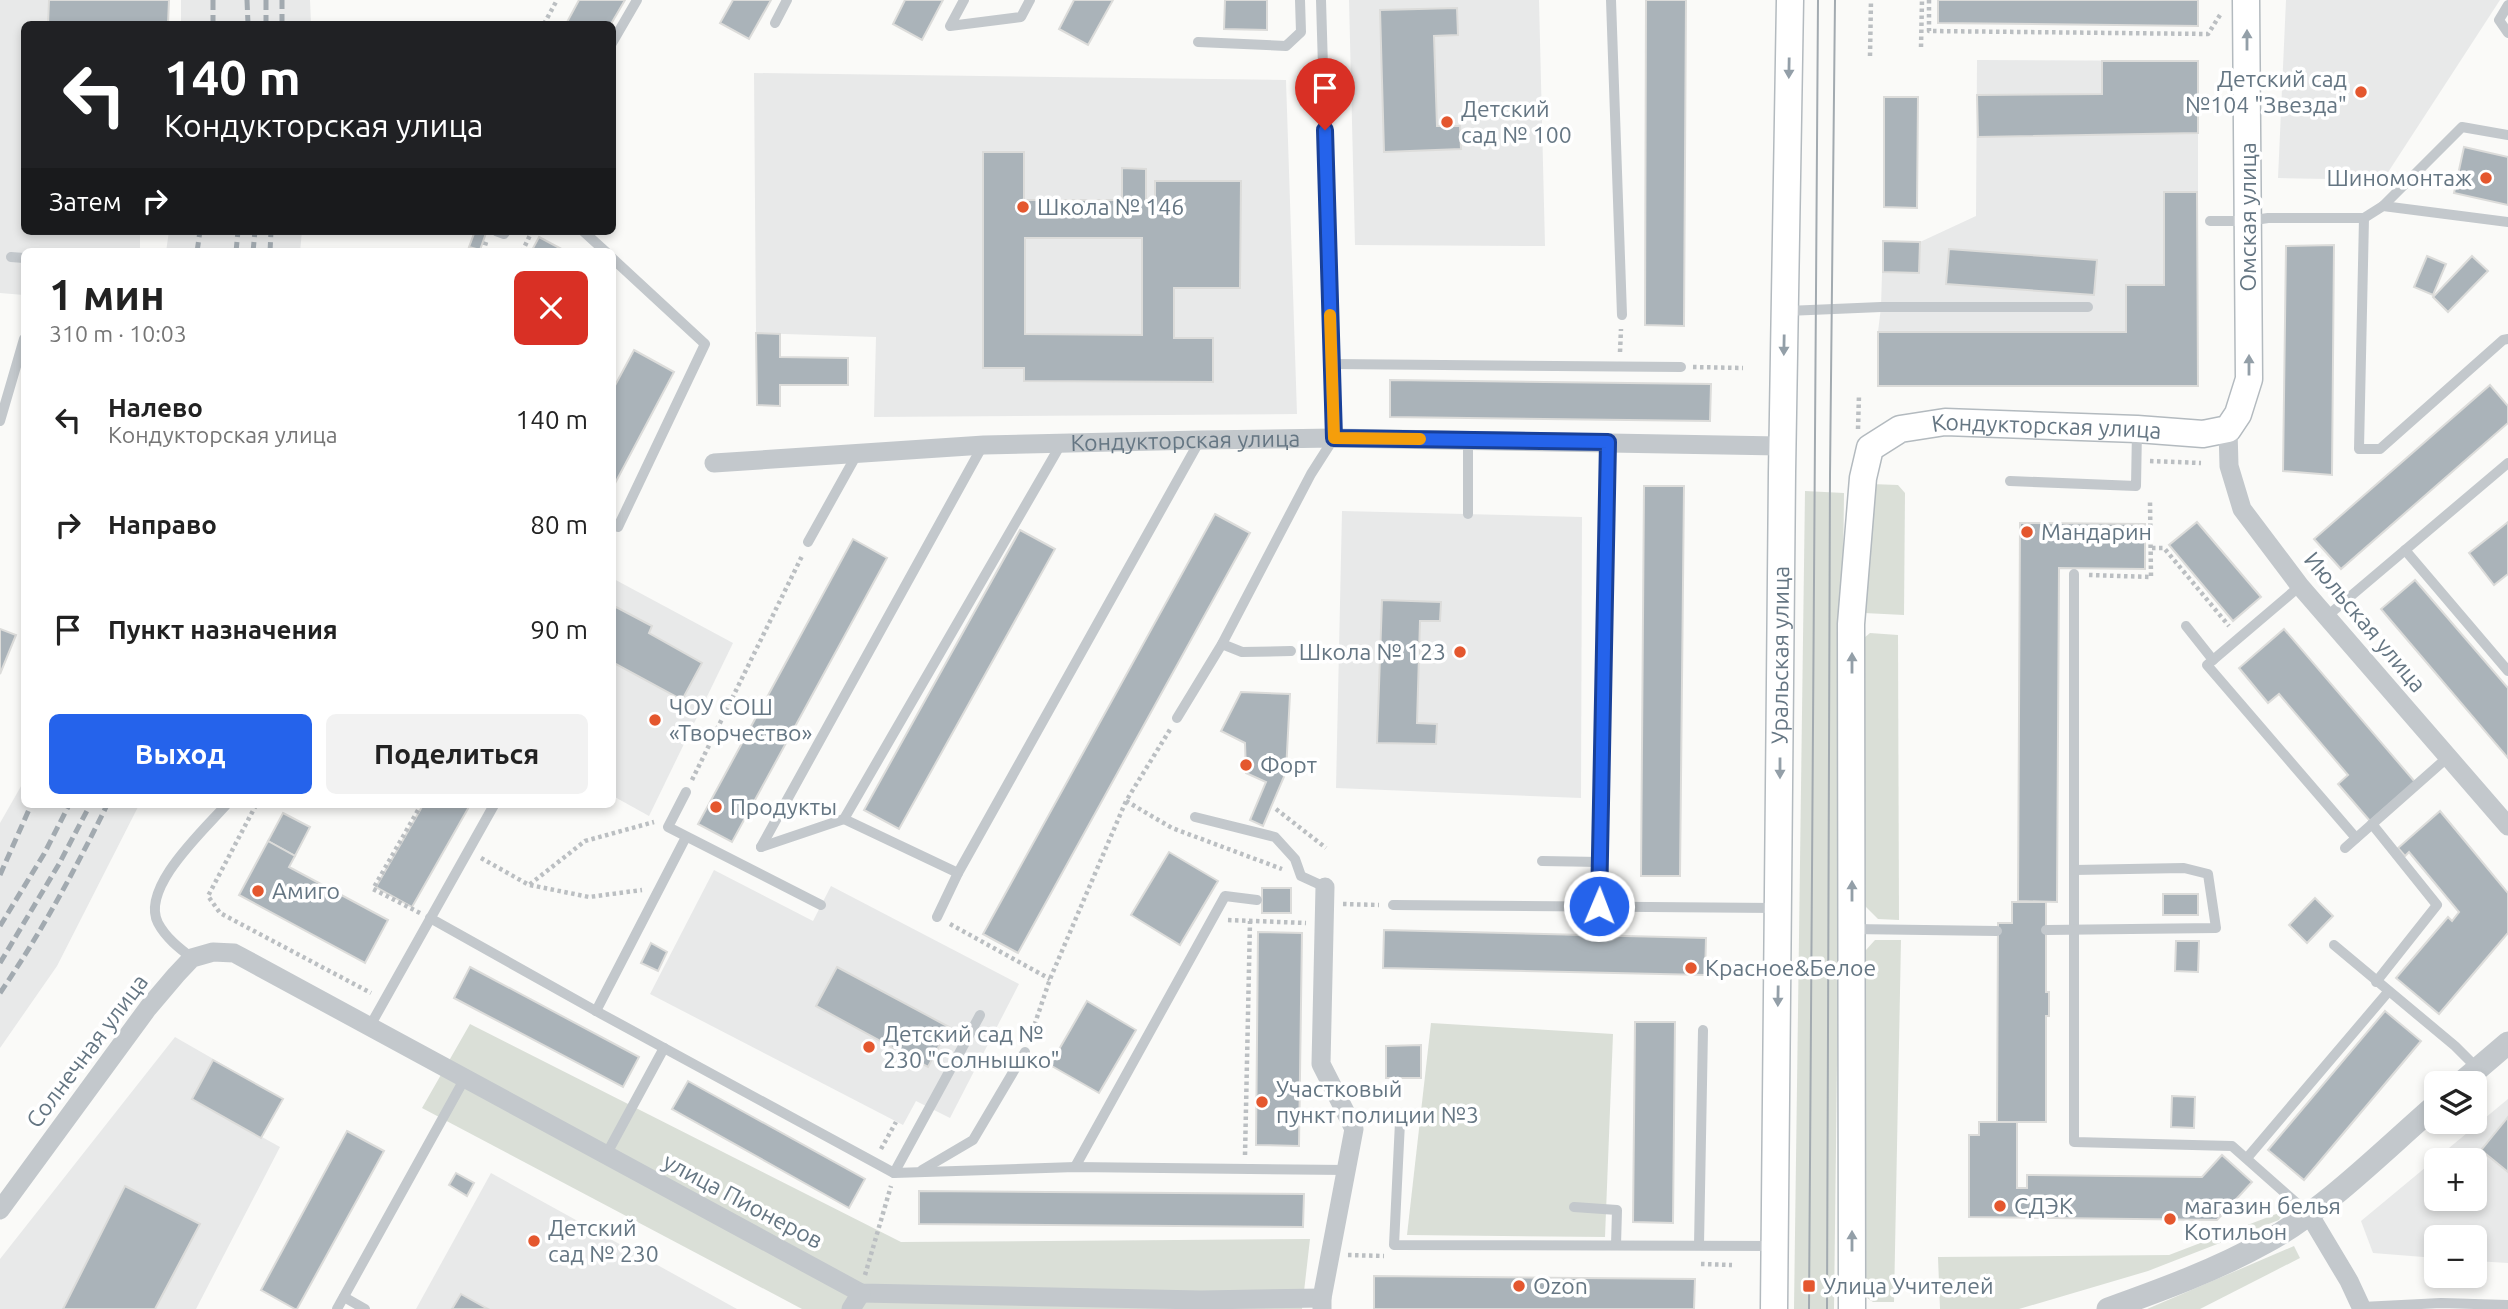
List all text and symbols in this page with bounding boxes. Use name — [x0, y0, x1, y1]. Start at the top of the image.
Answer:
one-way arrow — [2241, 29, 2253, 51]
icon: left — [49, 49, 140, 140]
text: 140 m — [164, 49, 301, 104]
one-way arrow — [1783, 57, 1795, 79]
pin — [1295, 58, 1355, 130]
place label: Детский сад №104 "Звезда" — [2185, 66, 2347, 117]
icon: arrive — [1306, 69, 1344, 107]
marker: Детский сад №104 "Звезда" — [2353, 84, 2369, 100]
place label: Детский сад № 100 — [1461, 96, 1572, 147]
text: Кондукторская улица — [164, 107, 484, 143]
marker: Детский сад № 100 — [1439, 114, 1455, 130]
street label: Омская улица — [2235, 142, 2260, 292]
place label: Шиномонтаж — [2326, 165, 2472, 190]
marker: Шиномонтаж — [2478, 170, 2494, 186]
icon: right — [136, 182, 174, 220]
text: Затем — [49, 187, 122, 216]
place label: Школа № 146 — [1037, 194, 1184, 219]
marker: Школа № 146 — [1015, 199, 1031, 215]
text: 1 мин — [49, 271, 165, 318]
button: close — [514, 271, 588, 345]
text: 310 m · 10:03 — [49, 321, 187, 346]
one-way arrow — [1779, 334, 1790, 356]
one-way arrow — [2243, 354, 2255, 376]
text: Налево — [108, 393, 203, 422]
icon: left — [49, 401, 87, 439]
text: 140 m — [516, 405, 588, 434]
street label: Кондукторская улица — [1930, 409, 2162, 443]
text: Кондукторская улица — [108, 422, 338, 447]
street label: Кондукторская улица — [1070, 426, 1300, 455]
icon: right — [49, 506, 87, 544]
text: Направо — [108, 510, 217, 539]
text: 80 m — [530, 510, 588, 539]
place label: Мандарин — [2041, 519, 2152, 544]
marker: Мандарин — [2019, 524, 2035, 540]
street label: Июльская улица — [2300, 547, 2431, 697]
street label: Уральская улица — [1766, 566, 1793, 744]
icon: arrive — [49, 611, 87, 649]
text: Пункт назначения — [108, 615, 338, 644]
text: 90 m — [530, 615, 588, 644]
place label: Школа № 123 — [1299, 639, 1446, 664]
marker: Школа № 123 — [1452, 644, 1468, 660]
one-way arrow — [1846, 652, 1858, 674]
place label: ЧОУ СОШ «Творчество» — [669, 694, 812, 745]
marker: ЧОУ СОШ «Творчество» — [647, 712, 663, 728]
button: Выход — [49, 714, 312, 794]
button: Поделиться — [326, 714, 588, 794]
place label: Форт — [1260, 752, 1317, 777]
marker: Форт — [1238, 757, 1254, 773]
one-way arrow — [1774, 757, 1786, 779]
place label: Продукты — [730, 794, 837, 819]
marker: Продукты — [708, 799, 724, 815]
position arrow — [1562, 869, 1636, 943]
place label: Амиго — [272, 878, 340, 903]
one-way arrow — [1846, 880, 1858, 902]
marker: Амиго — [250, 883, 266, 899]
place label: Красное&Белое — [1705, 955, 1876, 980]
marker: Красное&Белое — [1683, 960, 1699, 976]
street label: Солнечная улица — [21, 969, 152, 1132]
one-way arrow — [1772, 985, 1784, 1007]
place label: Детский сад № 230 "Солнышко" — [883, 1021, 1060, 1072]
marker: Детский сад № 230 "Солнышко" — [861, 1039, 877, 1055]
map controls — [2424, 1071, 2487, 1288]
button: layers — [2424, 1071, 2487, 1134]
place label: Участковый пункт полиции №3 — [1276, 1076, 1479, 1127]
marker: Участковый пункт полиции №3 — [1254, 1094, 1270, 1110]
street label: улица Пионеров — [659, 1148, 827, 1253]
button: + — [2424, 1148, 2487, 1211]
place label: СДЭК — [2014, 1193, 2073, 1218]
place label: магазин белья Котильон — [2184, 1193, 2341, 1244]
marker: СДЭК — [1992, 1198, 2008, 1214]
marker: магазин белья Котильон — [2162, 1211, 2178, 1227]
place label: Детский сад № 230 — [548, 1215, 659, 1266]
button: − — [2424, 1225, 2487, 1288]
one-way arrow — [1846, 1230, 1858, 1252]
marker: Детский сад № 230 — [526, 1233, 542, 1249]
place label: Ozon — [1533, 1273, 1588, 1298]
place label: Улица Учителей — [1823, 1273, 1994, 1298]
marker: Ozon — [1511, 1278, 1527, 1294]
marker: Улица Учителей — [1801, 1278, 1817, 1294]

